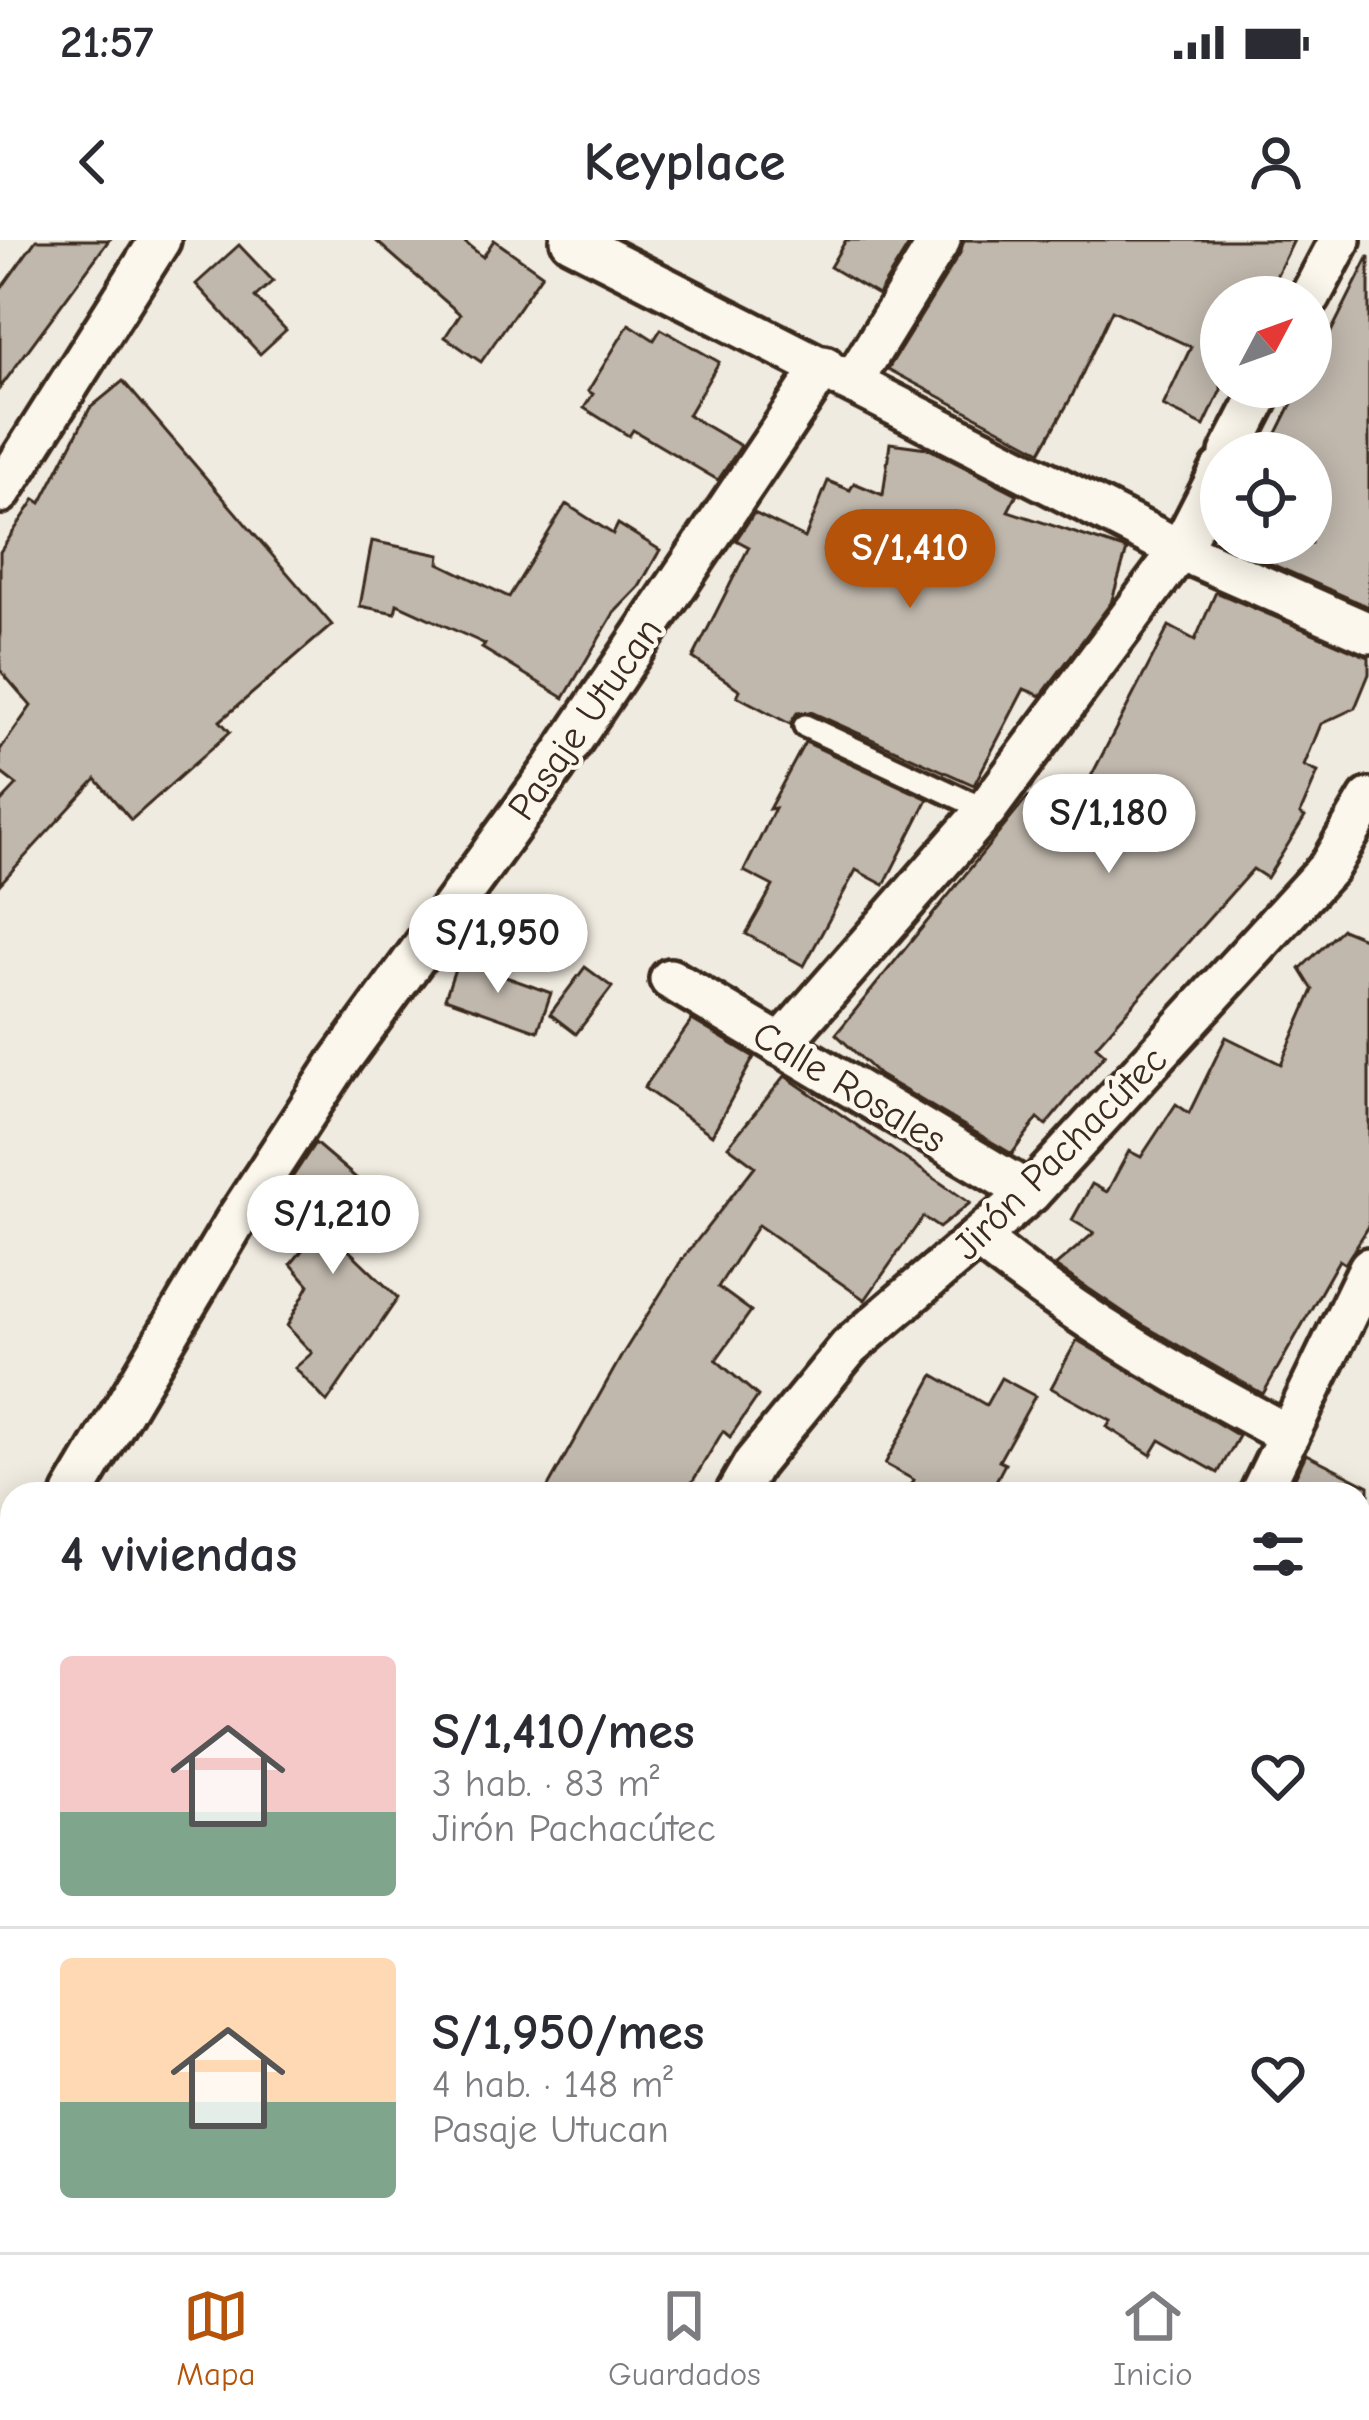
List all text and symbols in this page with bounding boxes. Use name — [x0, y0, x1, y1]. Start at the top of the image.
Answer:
text: 21:57 — [60, 16, 154, 68]
icon: back — [60, 129, 126, 195]
icon: person — [1243, 129, 1309, 195]
text: Keyplace — [584, 131, 785, 194]
north arrow — [1200, 276, 1332, 408]
map controls — [1200, 276, 1332, 564]
button: locate — [1200, 432, 1332, 564]
pin: S/1,410 — [799, 509, 1021, 611]
text: S/1,410 — [851, 525, 969, 570]
street label: Pasaje Utucan — [499, 609, 672, 829]
pin: S/1,180 — [998, 774, 1220, 876]
text: S/1,180 — [1050, 790, 1168, 835]
pin: S/1,950 — [387, 894, 609, 996]
text: S/1,950 — [436, 910, 560, 955]
street label: Calle Rosales — [744, 1012, 954, 1163]
street label: Jirón Pachacútec — [944, 1037, 1176, 1269]
pin: S/1,210 — [222, 1175, 444, 1277]
text: S/1,210 — [274, 1191, 392, 1236]
icon: filters — [1245, 1521, 1311, 1587]
text: 4 viviendas — [60, 1525, 297, 1584]
text: S/1,410/mes — [432, 1702, 695, 1761]
icon: home — [156, 1704, 300, 1848]
icon: heart — [1245, 1743, 1311, 1809]
text: 3 hab. · 83 m² — [432, 1761, 659, 1806]
text: Jirón Pachacútec — [432, 1806, 715, 1851]
text: S/1,950/mes — [432, 2003, 705, 2062]
icon: home — [156, 2006, 300, 2150]
icon: heart — [1245, 2045, 1311, 2111]
text: 4 hab. · 148 m² — [432, 2062, 673, 2107]
text: Pasaje Utucan — [432, 2107, 669, 2152]
tab: Mapa — [176, 2283, 256, 2393]
tab: Guardados — [608, 2283, 761, 2393]
tab: Inicio — [1113, 2283, 1193, 2393]

